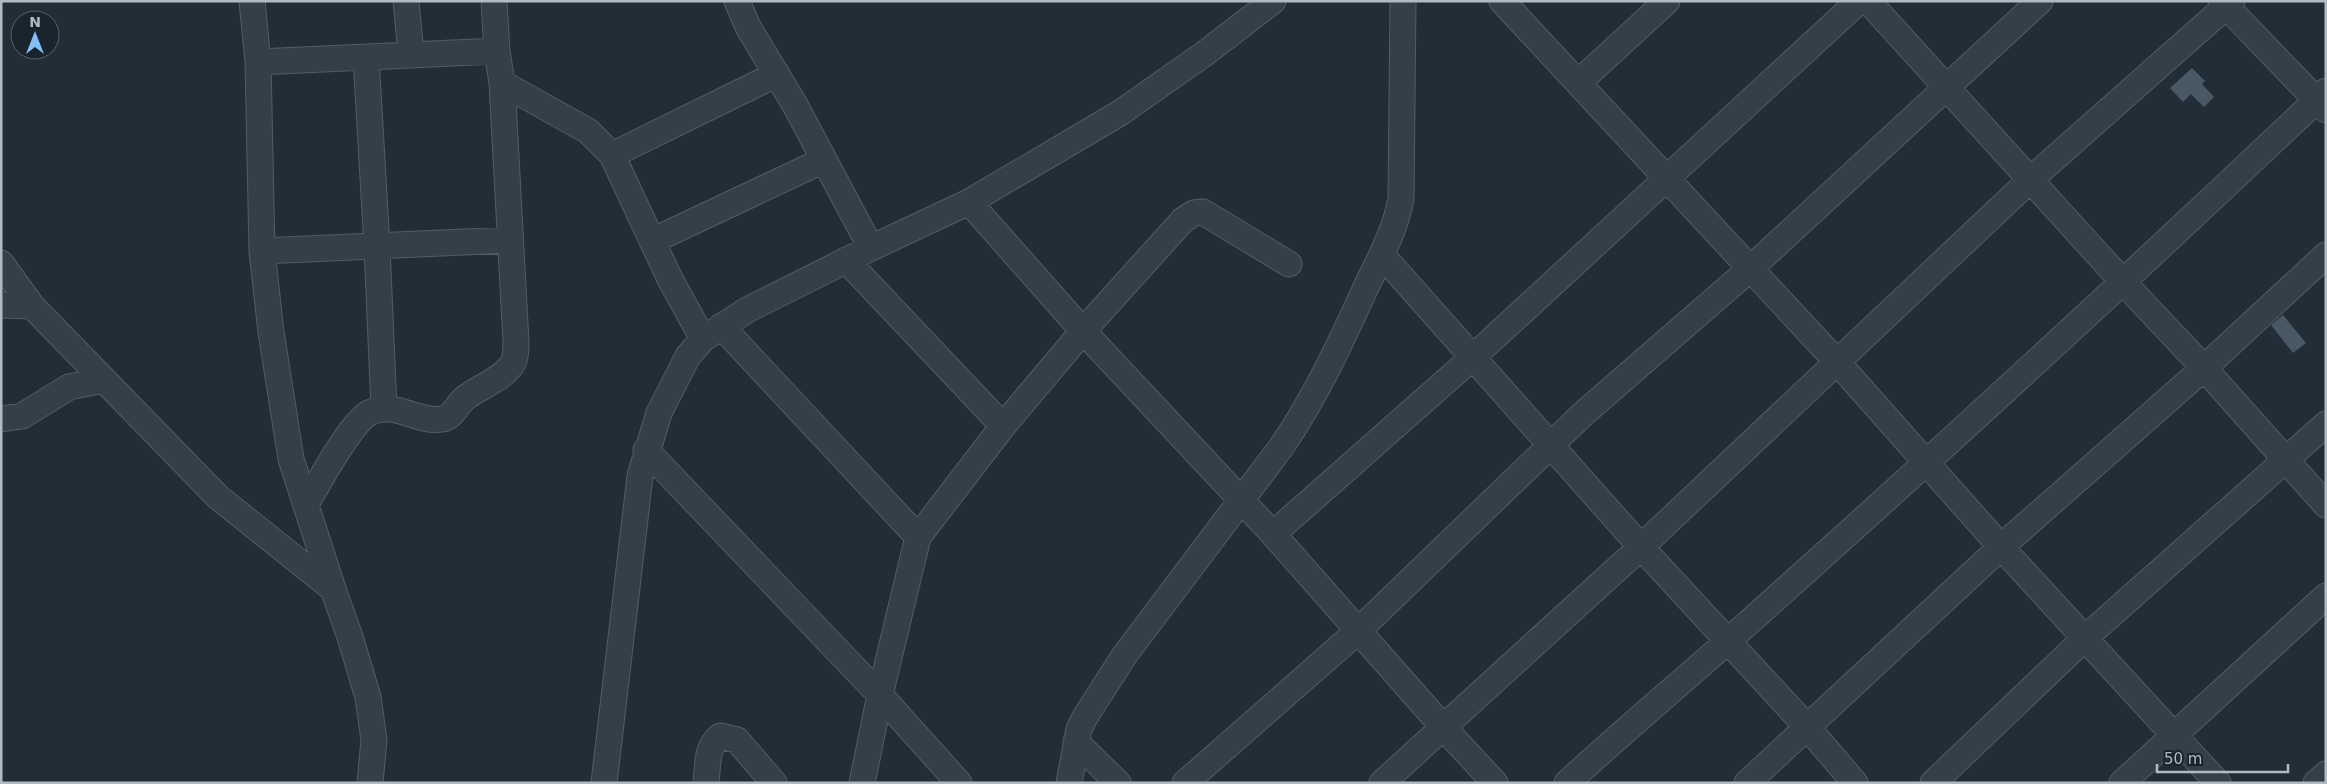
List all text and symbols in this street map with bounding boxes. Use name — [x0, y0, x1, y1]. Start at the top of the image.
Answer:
north arrow — [10, 10, 60, 60]
text: N — [29, 14, 41, 30]
scale bar — [2157, 742, 2288, 774]
text: 50 m — [2164, 750, 2202, 768]

